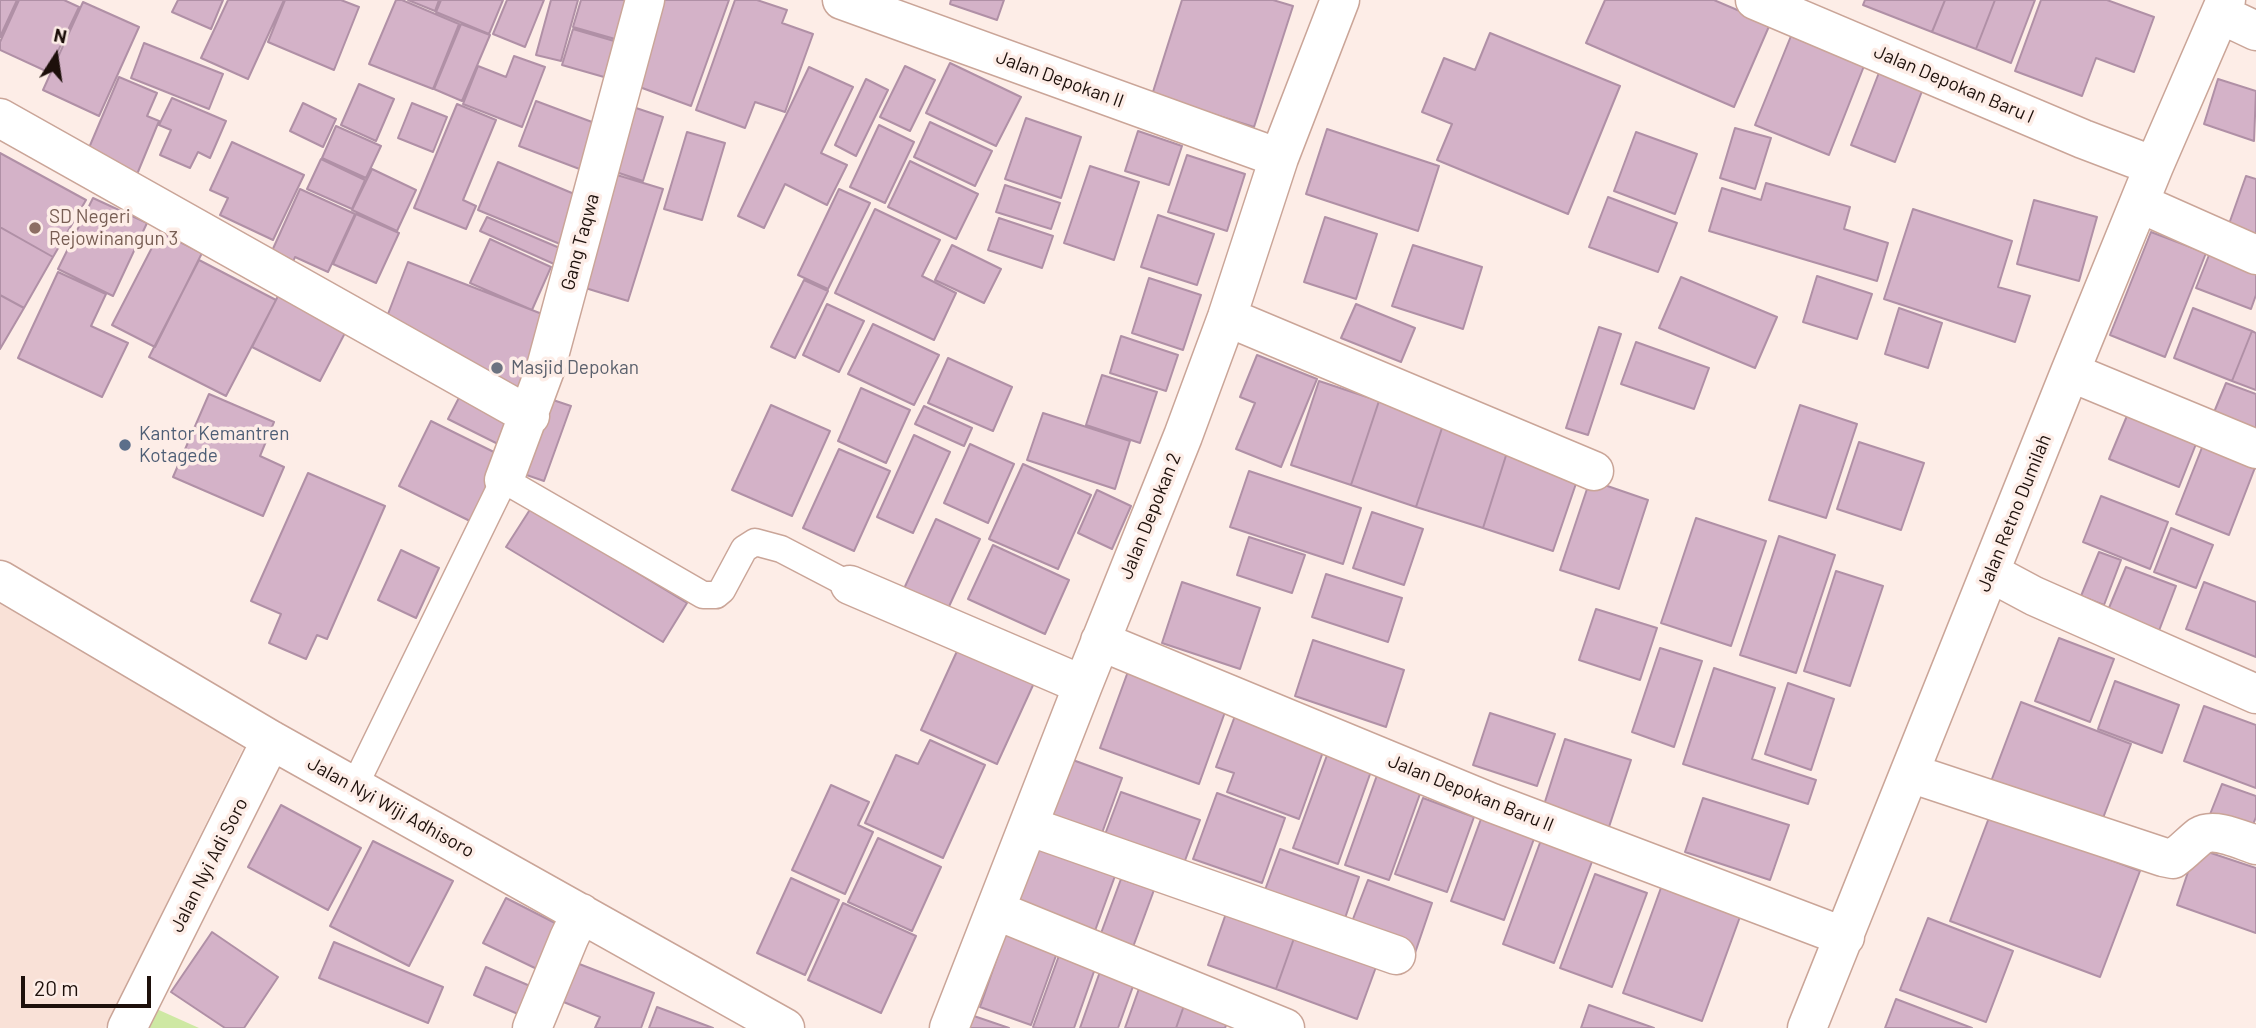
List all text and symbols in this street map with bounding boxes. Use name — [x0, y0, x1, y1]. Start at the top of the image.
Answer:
north arrow — [21, 21, 91, 91]
text: N — [52, 22, 69, 48]
street label: Jalan Depokan Baru I — [1870, 40, 2038, 128]
street label: Jalan Depokan II — [993, 45, 1127, 113]
street label: Gang Taqwa — [556, 191, 604, 293]
place label: SD Negeri Rejowinangun 3 — [49, 206, 178, 250]
marker: SD Negeri Rejowinangun 3 — [27, 220, 43, 236]
place label: Masjid Depokan — [511, 357, 639, 379]
marker: Masjid Depokan — [489, 360, 505, 376]
place label: Kantor Kemantren Kotagede — [139, 423, 289, 467]
street label: Jalan Retno Dumilah — [1972, 431, 2056, 595]
marker: Kantor Kemantren Kotagede — [117, 437, 133, 453]
street label: Jalan Depokan 2 — [1114, 449, 1186, 583]
street label: Jalan Depokan Baru II — [1385, 749, 1557, 837]
street label: Jalan Nyi Wiji Adhisoro — [304, 752, 478, 862]
street label: Jalan Nyi Adi Soro — [165, 794, 253, 936]
scale bar — [24, 962, 154, 1006]
text: 20 m — [34, 975, 79, 1000]

